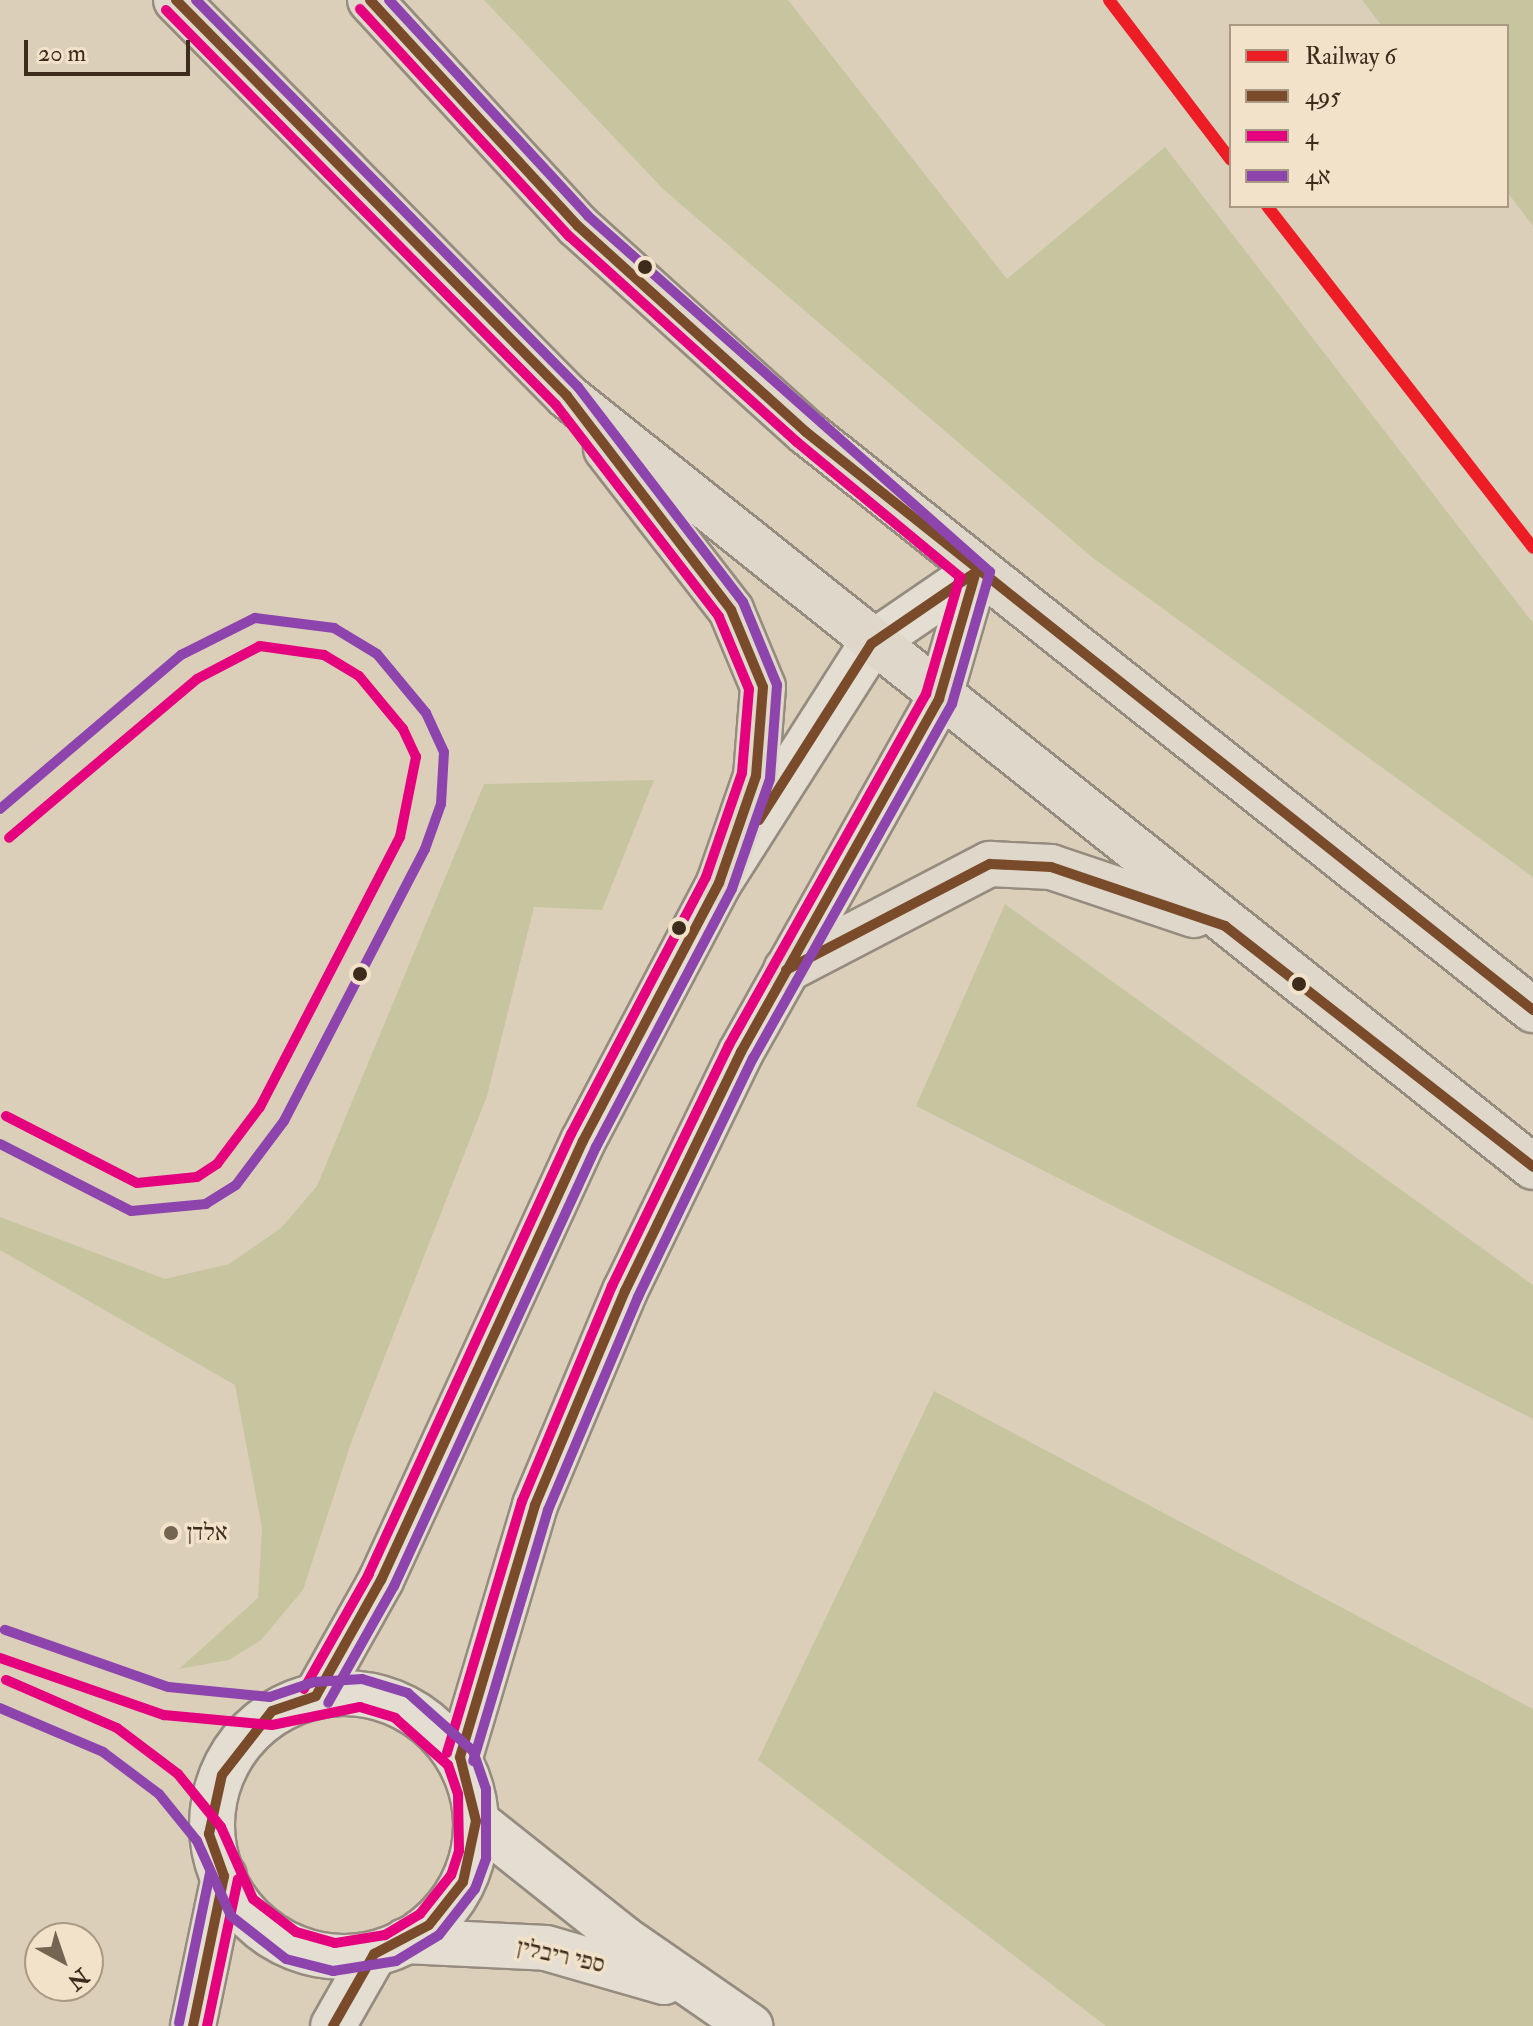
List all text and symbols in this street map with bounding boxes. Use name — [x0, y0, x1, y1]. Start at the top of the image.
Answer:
scale bar — [28, 24, 194, 74]
legend — [1229, 24, 1509, 208]
text: 20 m — [38, 38, 86, 69]
text: Railway 6 — [1305, 41, 1396, 72]
text: 495 — [1305, 81, 1341, 112]
text: 4 — [1305, 121, 1318, 152]
text: 4א — [1305, 161, 1331, 192]
unlabelled marker — [637, 259, 653, 275]
unlabelled marker — [671, 920, 687, 936]
unlabelled marker — [352, 966, 368, 982]
unlabelled marker — [1291, 976, 1307, 992]
place label: אלדן — [187, 1519, 228, 1547]
marker: אלדן — [162, 1524, 180, 1542]
north arrow — [24, 1922, 104, 2002]
street label: ספי ריבלין — [514, 1933, 608, 1979]
text: N — [62, 1962, 95, 1996]

